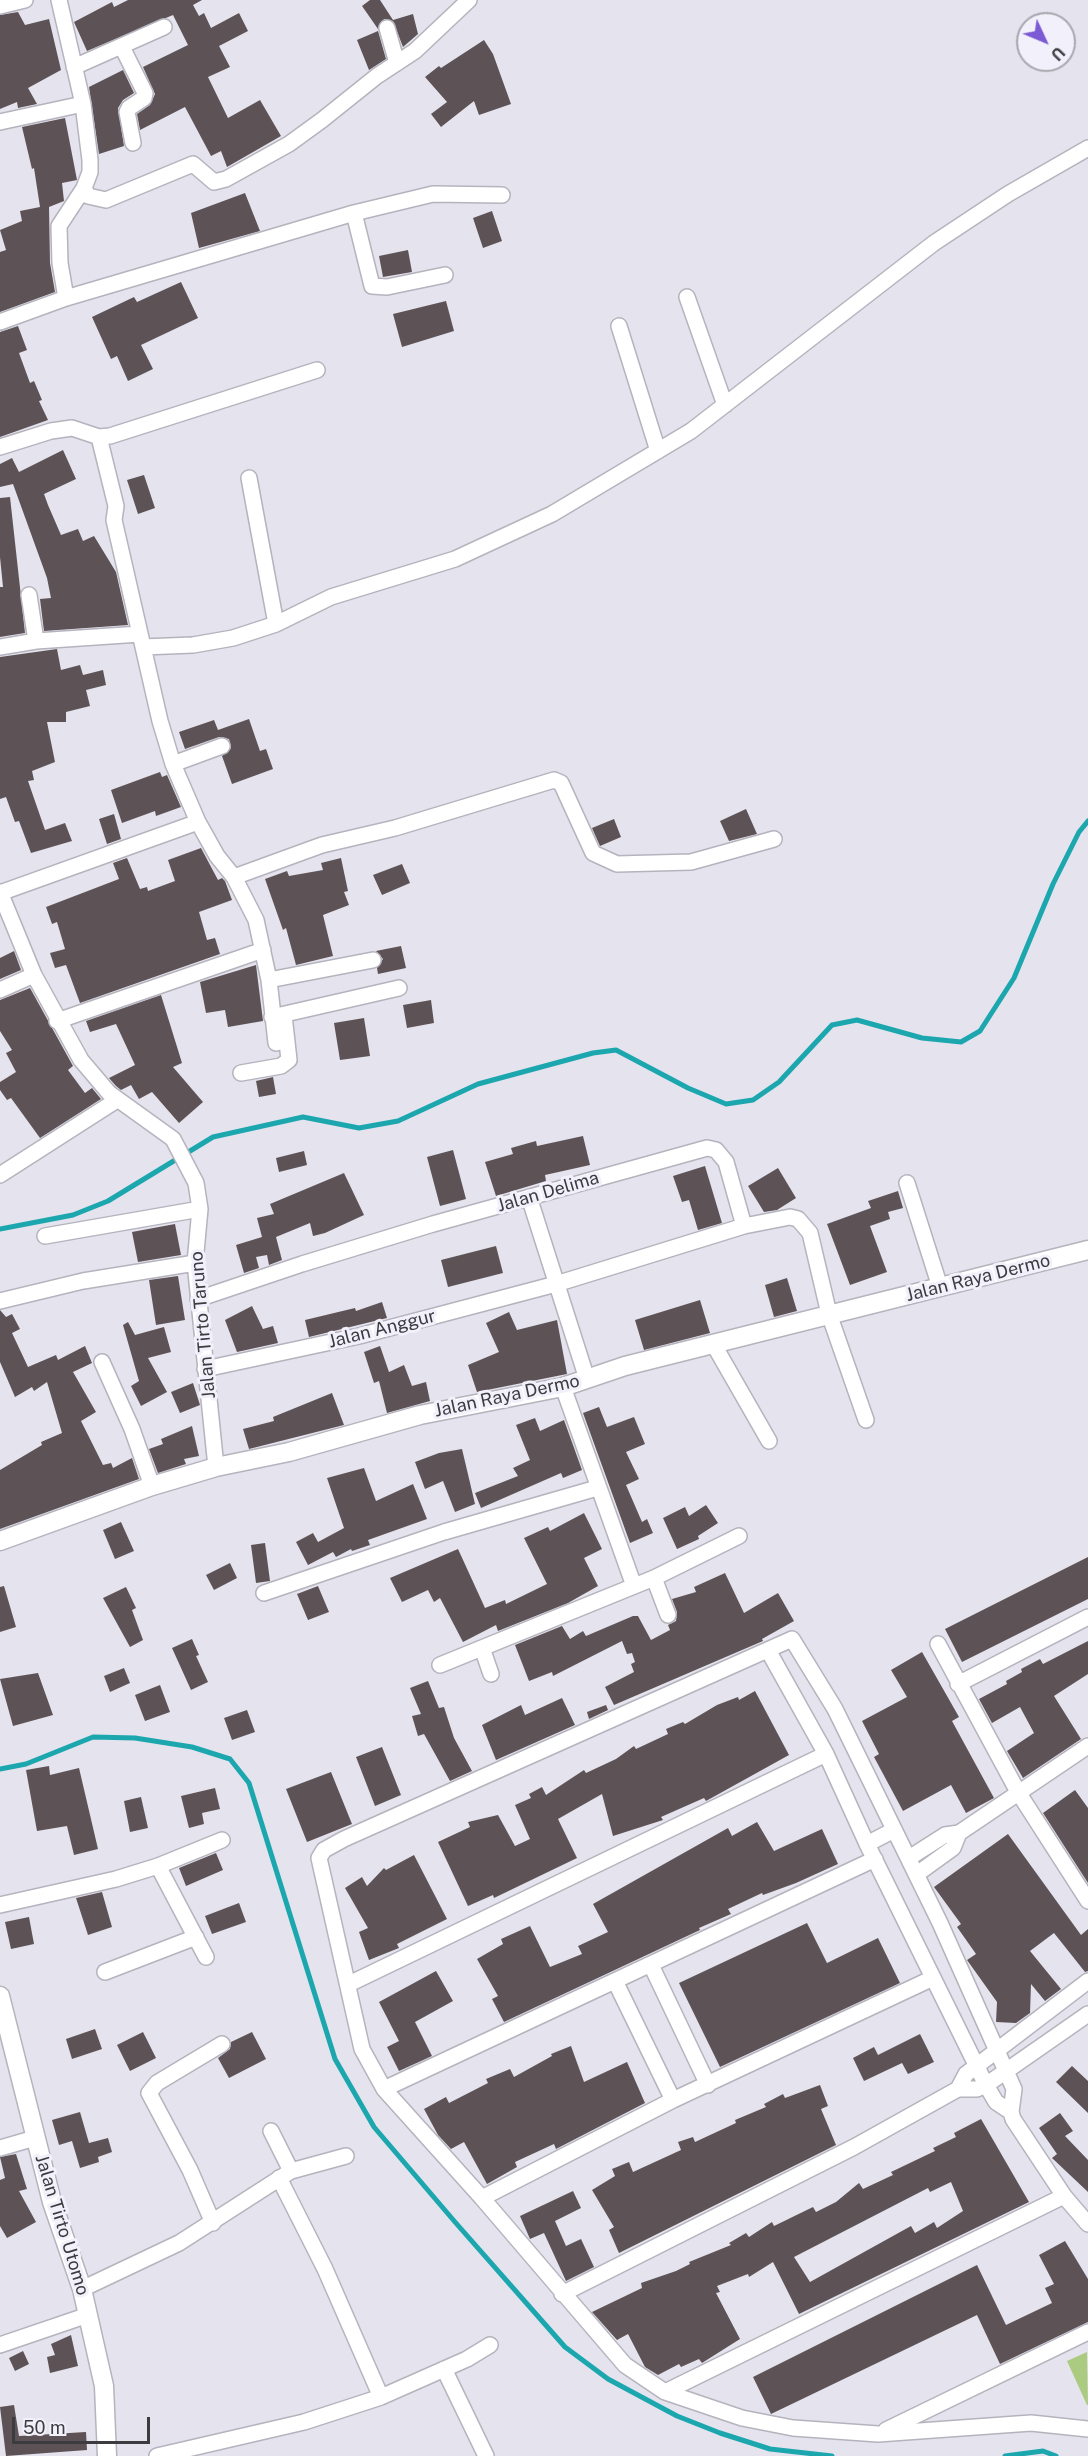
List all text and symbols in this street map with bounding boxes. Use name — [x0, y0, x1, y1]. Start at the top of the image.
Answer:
north arrow — [1016, 12, 1076, 72]
text: U — [1047, 43, 1069, 64]
street label: Jalan Delima — [494, 1167, 602, 1217]
street label: Jalan Tirto Taruno — [186, 1250, 220, 1400]
street label: Jalan Raya Dermo — [904, 1250, 1052, 1306]
street label: Jalan Anggur — [326, 1305, 438, 1353]
street label: Jalan Raya Dermo — [432, 1370, 582, 1422]
street label: Jalan Tirto Utomo — [30, 2152, 94, 2298]
scale bar — [15, 2405, 153, 2443]
text: 50 m — [23, 2417, 66, 2438]

